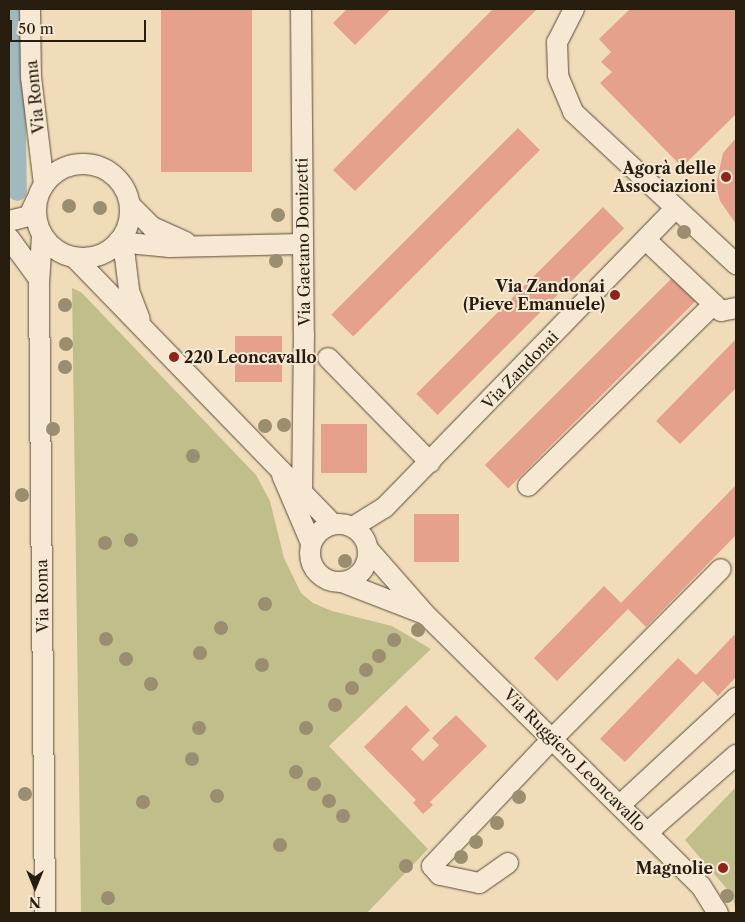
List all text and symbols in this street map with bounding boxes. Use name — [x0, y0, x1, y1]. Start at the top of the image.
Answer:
scale bar — [12, 10, 149, 42]
text: 50 m — [18, 19, 54, 38]
street label: Via Roma — [22, 59, 48, 135]
street label: Via Gaetano Donizetti — [292, 158, 314, 326]
place label: Agorà delle Associazioni — [613, 158, 716, 196]
marker: Agorà delle Associazioni — [720, 171, 732, 183]
place label: Via Zandonai (Pieve Emanuele) — [463, 276, 605, 314]
marker: Via Zandonai (Pieve Emanuele) — [609, 289, 621, 301]
street label: Via Zandonai — [478, 327, 562, 413]
place label: 220 Leoncavallo — [184, 347, 317, 367]
marker: 220 Leoncavallo — [168, 351, 180, 363]
street label: Via Roma — [32, 559, 52, 633]
street label: Via Ruggiero Leoncavallo — [500, 685, 650, 835]
place label: Magnolie — [636, 858, 713, 878]
north arrow — [10, 862, 60, 912]
marker: Magnolie — [717, 862, 729, 874]
text: N — [29, 893, 41, 911]

